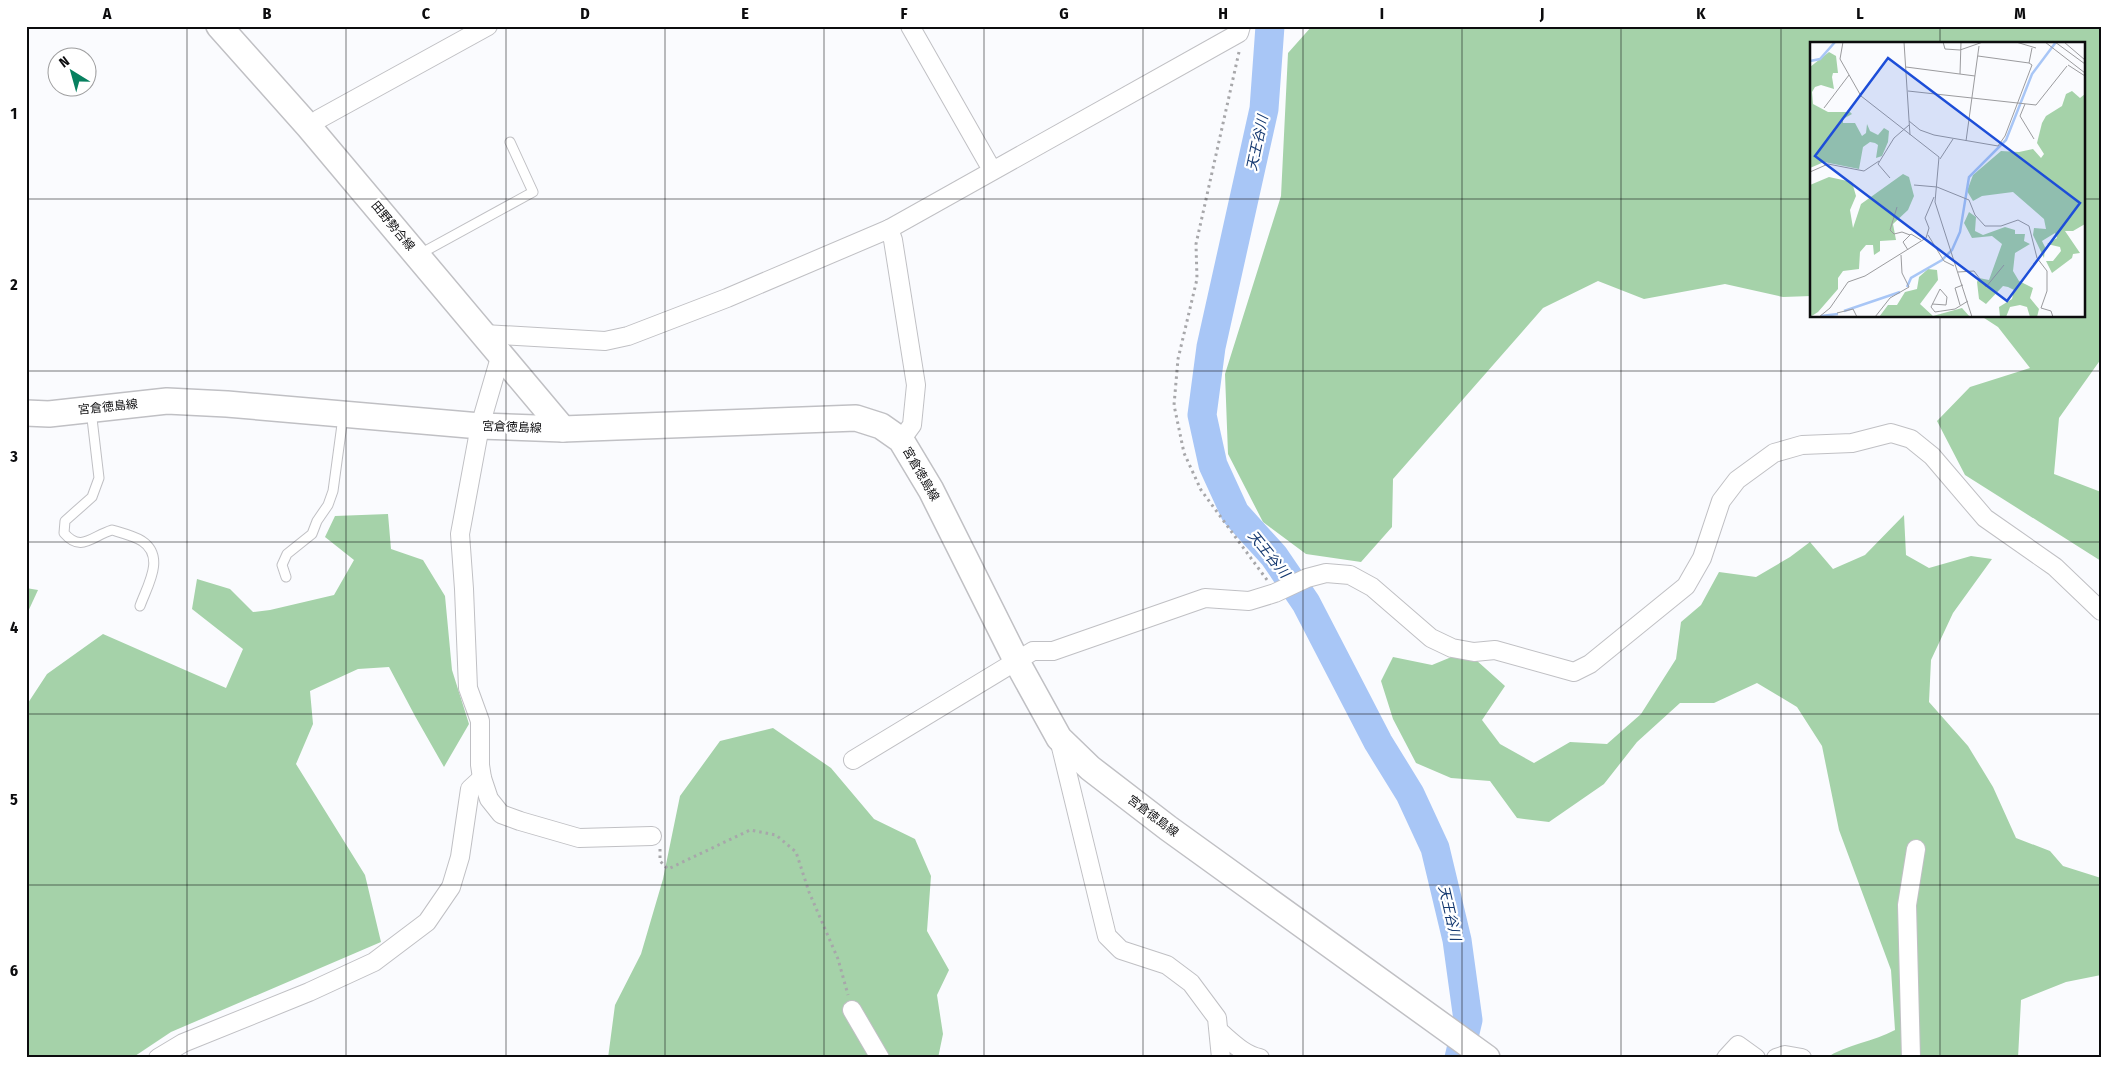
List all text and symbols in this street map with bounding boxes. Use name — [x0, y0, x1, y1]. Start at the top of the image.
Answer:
text: A — [102, 4, 112, 23]
text: B — [263, 4, 272, 23]
text: C — [422, 4, 431, 23]
text: D — [580, 4, 590, 23]
text: E — [741, 4, 749, 23]
text: F — [900, 4, 908, 23]
text: G — [1059, 4, 1069, 23]
text: H — [1218, 4, 1228, 23]
text: I — [1380, 4, 1384, 23]
text: J — [1539, 4, 1544, 23]
text: K — [1696, 4, 1706, 23]
text: L — [1856, 4, 1864, 23]
text: M — [2014, 4, 2026, 23]
inset map — [1810, 42, 2084, 318]
north arrow — [48, 48, 98, 98]
text: N — [56, 53, 73, 71]
text: 1 — [11, 104, 17, 123]
water label: 天王谷川 — [1243, 112, 1272, 172]
street label: 田野勢合線 — [368, 199, 418, 253]
text: 2 — [9, 275, 18, 294]
street label: 宮倉徳島線 — [77, 397, 139, 417]
street label: 宮倉徳島線 — [482, 419, 542, 435]
street label: 宮倉徳島線 — [900, 445, 942, 503]
text: 3 — [9, 447, 18, 466]
water label: 天王谷川 — [1244, 527, 1294, 583]
text: 4 — [10, 618, 18, 637]
text: 5 — [10, 790, 18, 809]
street label: 宮倉徳島線 — [1125, 792, 1181, 840]
water label: 天王谷川 — [1435, 884, 1465, 944]
text: 6 — [10, 961, 18, 980]

